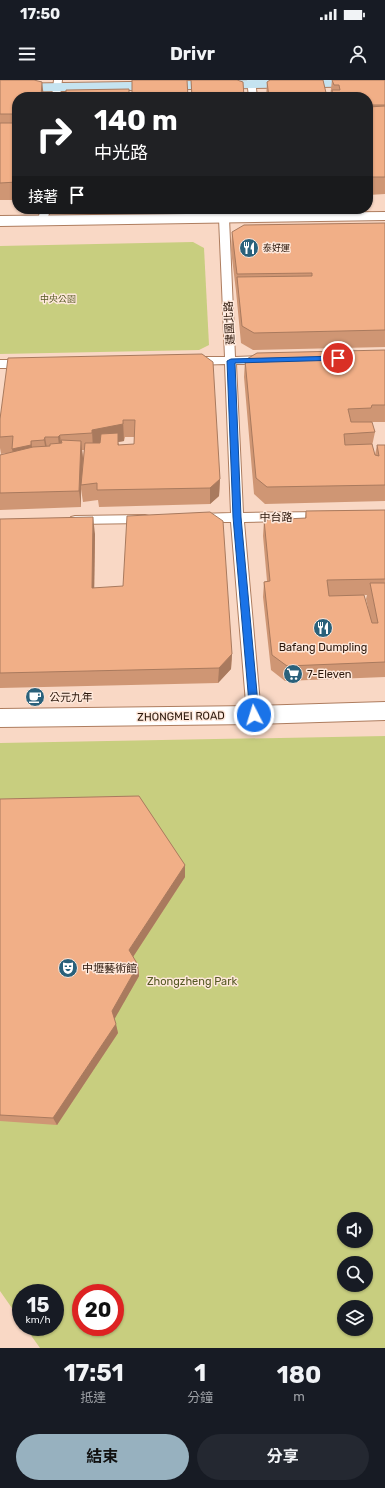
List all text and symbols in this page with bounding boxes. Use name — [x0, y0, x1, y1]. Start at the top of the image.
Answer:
text: 17:50 — [20, 5, 60, 23]
icon: menu — [16, 43, 38, 65]
text: Drivr — [170, 43, 215, 65]
icon: person — [347, 43, 369, 65]
text: 140 m — [94, 104, 178, 137]
icon: right — [28, 108, 80, 160]
text: 中光路 — [94, 142, 148, 164]
icon: arrive — [66, 184, 88, 206]
text: 接著 — [28, 188, 58, 206]
restaurant icon: 泰好運 — [238, 237, 260, 259]
place label: 泰好運 — [263, 242, 290, 253]
park label: 中央公園 — [40, 294, 76, 304]
street label: 建國北路 — [222, 301, 237, 345]
pin — [321, 341, 355, 375]
icon: arrive — [327, 347, 349, 369]
street label: 中台路 — [260, 511, 293, 524]
restaurant icon: Bafang Dumpling — [312, 617, 334, 639]
place label: Bafang Dumpling — [279, 641, 367, 654]
supermarket icon: 7-Eleven — [282, 663, 304, 685]
place label: 7-Eleven — [307, 668, 352, 681]
cafe icon: 公元九年 — [24, 686, 46, 708]
place label: 公元九年 — [49, 691, 93, 704]
position arrow — [233, 694, 275, 736]
street label: ZHONGMEI ROAD — [137, 709, 225, 724]
theatre icon: 中壢藝術館 — [57, 957, 79, 979]
place label: 中壢藝術館 — [82, 962, 137, 975]
park label: Zhongzheng Park — [147, 975, 237, 988]
map controls — [337, 1212, 373, 1336]
button: sound — [337, 1212, 373, 1248]
button: search — [337, 1256, 373, 1292]
speed limit sign: 20 — [72, 1284, 124, 1336]
text: 15 — [27, 1293, 49, 1317]
button: layers — [337, 1300, 373, 1336]
text: km/h — [26, 1314, 50, 1326]
text: 17:51 — [64, 1359, 124, 1387]
text: 1 — [194, 1359, 206, 1387]
text: 180 — [277, 1361, 321, 1389]
text: m — [293, 1389, 305, 1404]
text: 抵達 — [81, 1390, 107, 1405]
text: 分鐘 — [187, 1390, 213, 1405]
button: 結束 — [16, 1434, 189, 1480]
button: 分享 — [197, 1434, 369, 1480]

